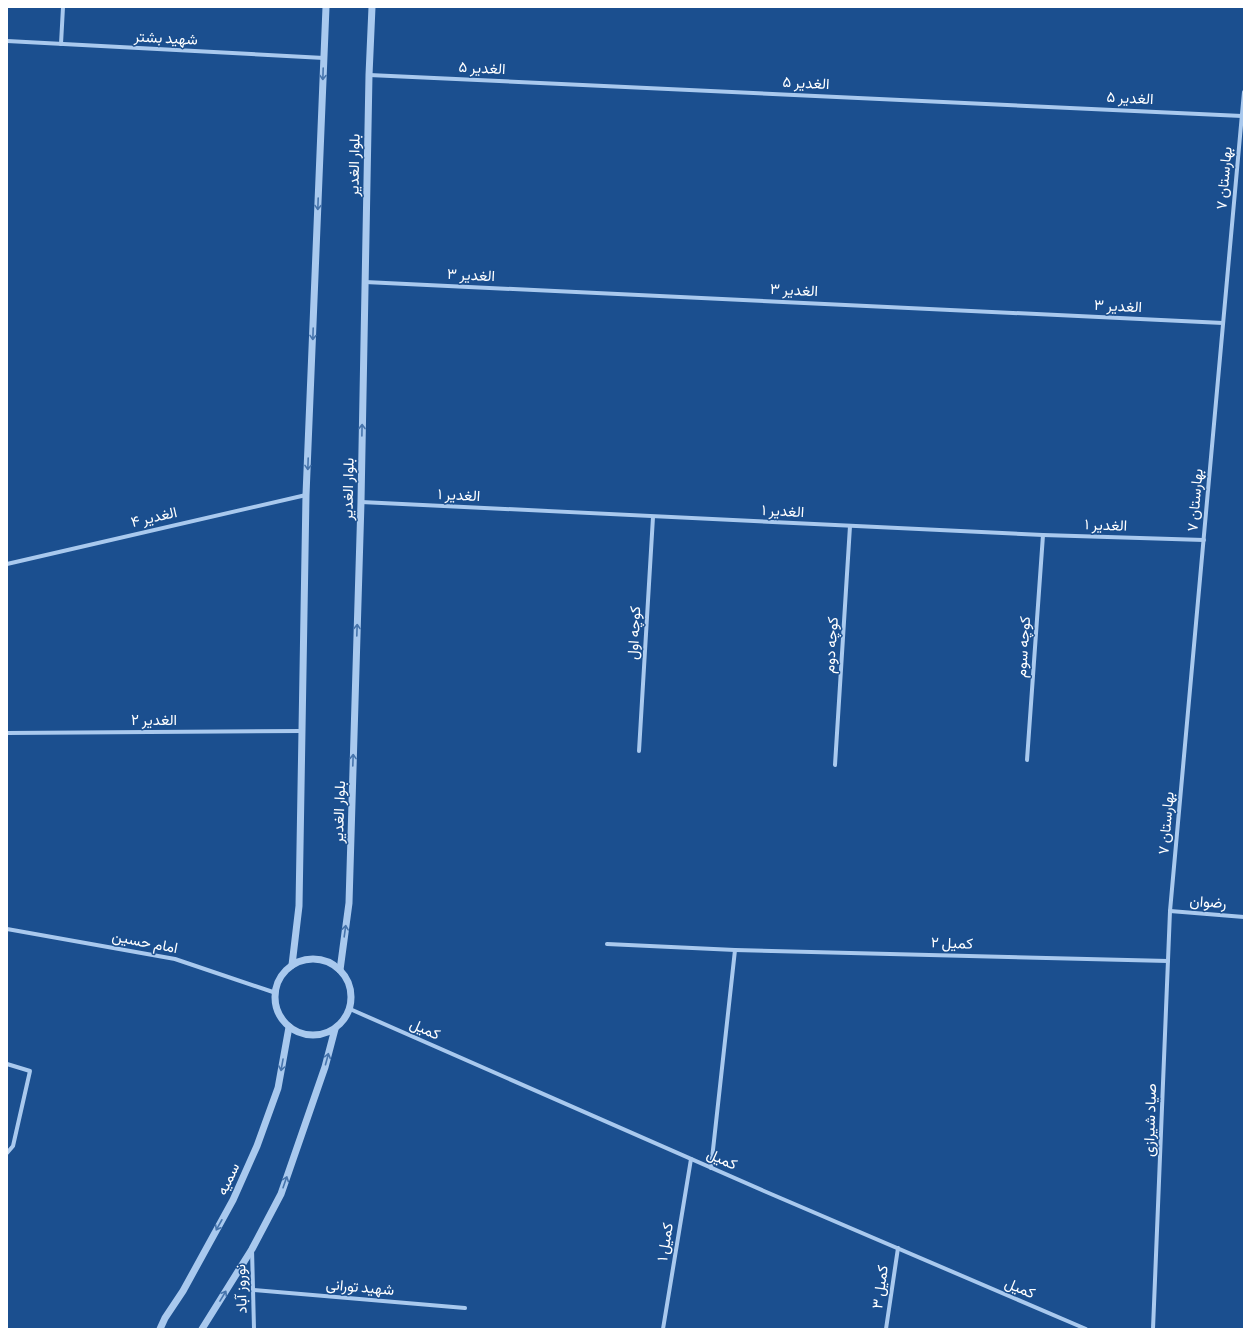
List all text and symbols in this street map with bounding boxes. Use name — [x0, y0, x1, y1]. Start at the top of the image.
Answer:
street label: شهید بشتر — [133, 26, 199, 49]
street label: الغدیر ۵ — [458, 57, 506, 78]
one-way arrow — [319, 67, 327, 80]
street label: الغدیر ۵ — [782, 72, 830, 93]
street label: الغدیر ۵ — [1106, 87, 1154, 108]
street label: بلوار الغدیر — [343, 133, 364, 198]
street label: بهارستان ۷ — [1211, 146, 1236, 210]
one-way arrow — [314, 197, 322, 210]
street label: الغدیر ۳ — [447, 264, 496, 285]
street label: الغدیر ۳ — [770, 279, 819, 300]
street label: الغدیر ۳ — [1094, 295, 1143, 316]
one-way arrow — [309, 327, 317, 340]
one-way arrow — [358, 424, 366, 437]
one-way arrow — [304, 457, 311, 470]
street label: بلوار الغدیر — [337, 457, 358, 522]
street label: بهارستان ۷ — [1182, 468, 1207, 532]
street label: الغدیر ۱ — [437, 484, 481, 505]
street label: الغدیر ۱ — [761, 500, 805, 521]
street label: الغدیر ۴ — [129, 502, 179, 531]
street label: الغدیر ۱ — [1084, 514, 1128, 535]
street label: کوچه اول — [623, 605, 645, 660]
street label: کوچه سوم — [1011, 615, 1035, 678]
street label: کوچه دوم — [819, 616, 843, 674]
one-way arrow — [353, 624, 361, 637]
street label: الغدیر ۲ — [131, 710, 177, 729]
one-way arrow — [349, 754, 357, 767]
street label: بلوار الغدیر — [328, 780, 349, 845]
street label: بهارستان ۷ — [1153, 791, 1178, 855]
street label: رضوان — [1189, 891, 1227, 912]
one-way arrow — [342, 925, 349, 938]
street label: امام حسین — [110, 926, 180, 958]
street label: کمیل ۲ — [931, 932, 974, 953]
street label: کمیل — [407, 1014, 444, 1044]
one-way arrow — [324, 1053, 331, 1066]
one-way arrow — [278, 1058, 286, 1071]
street label: صیاد شیرازی — [1139, 1083, 1161, 1157]
street label: کمیل — [704, 1144, 741, 1174]
street label: سمیه — [212, 1159, 243, 1198]
one-way arrow — [282, 1176, 289, 1189]
one-way arrow — [215, 1219, 223, 1231]
street label: کمیل ۱ — [652, 1221, 677, 1262]
street label: کمیل ۳ — [867, 1263, 892, 1310]
street label: نوروز آباد — [230, 1264, 251, 1314]
street label: کمیل — [1002, 1273, 1039, 1303]
street label: شهید تورانی — [325, 1274, 395, 1300]
one-way arrow — [220, 1290, 228, 1302]

